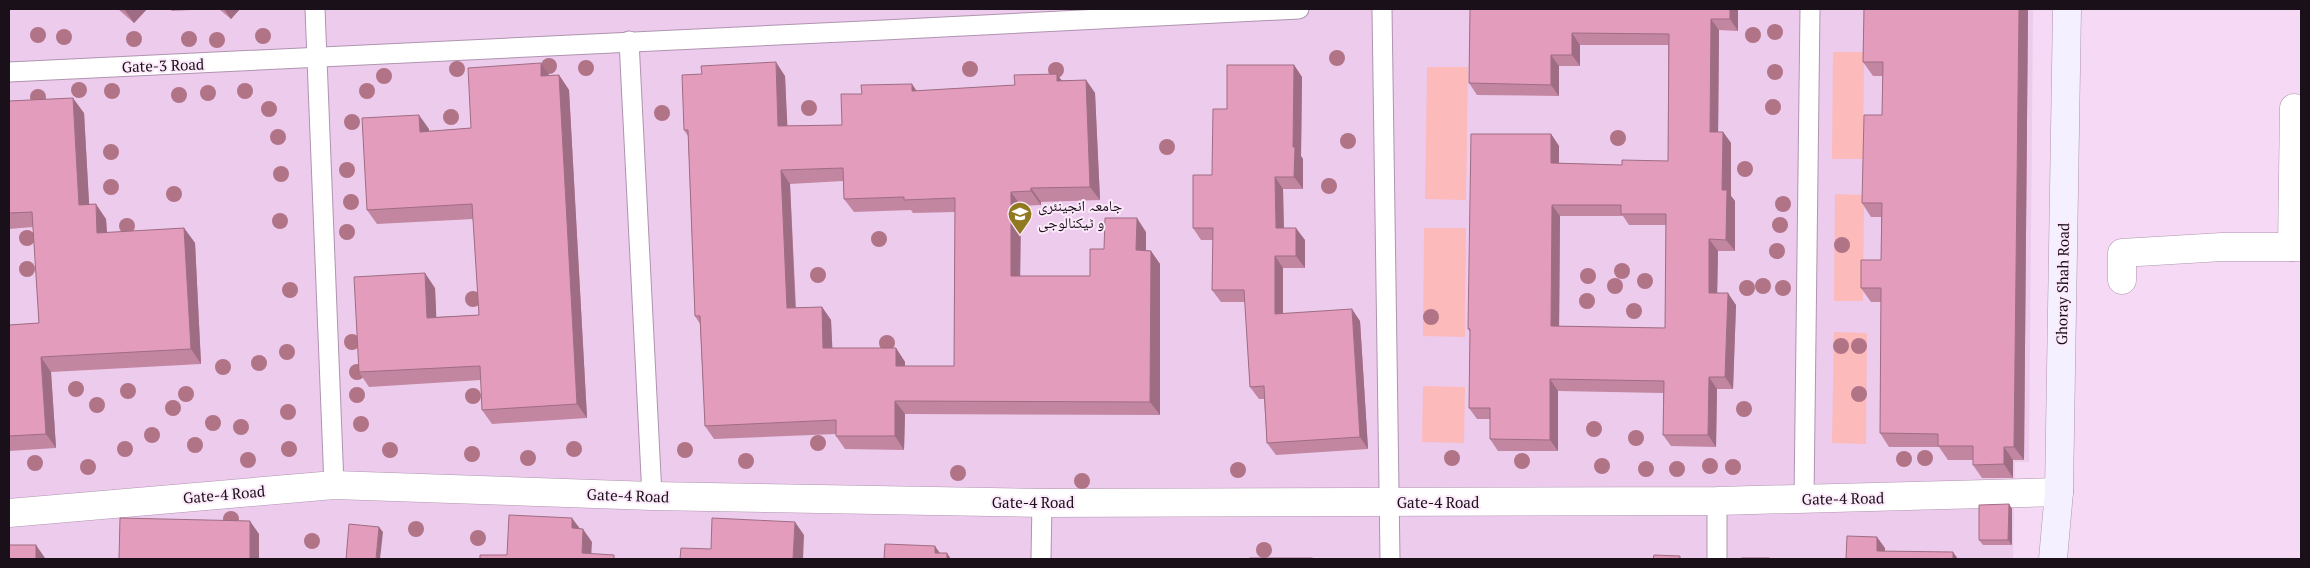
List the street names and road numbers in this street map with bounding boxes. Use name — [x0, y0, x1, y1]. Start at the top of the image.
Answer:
street label: Gate-3 Road — [121, 54, 205, 76]
street label: Ghoray Shah Road — [2051, 223, 2073, 345]
street label: Gate-4 Road — [182, 480, 266, 508]
street label: Gate-4 Road — [586, 484, 670, 506]
street label: Gate-4 Road — [1802, 487, 1884, 509]
street label: Gate-4 Road — [992, 492, 1074, 512]
street label: Gate-4 Road — [1397, 492, 1479, 512]

